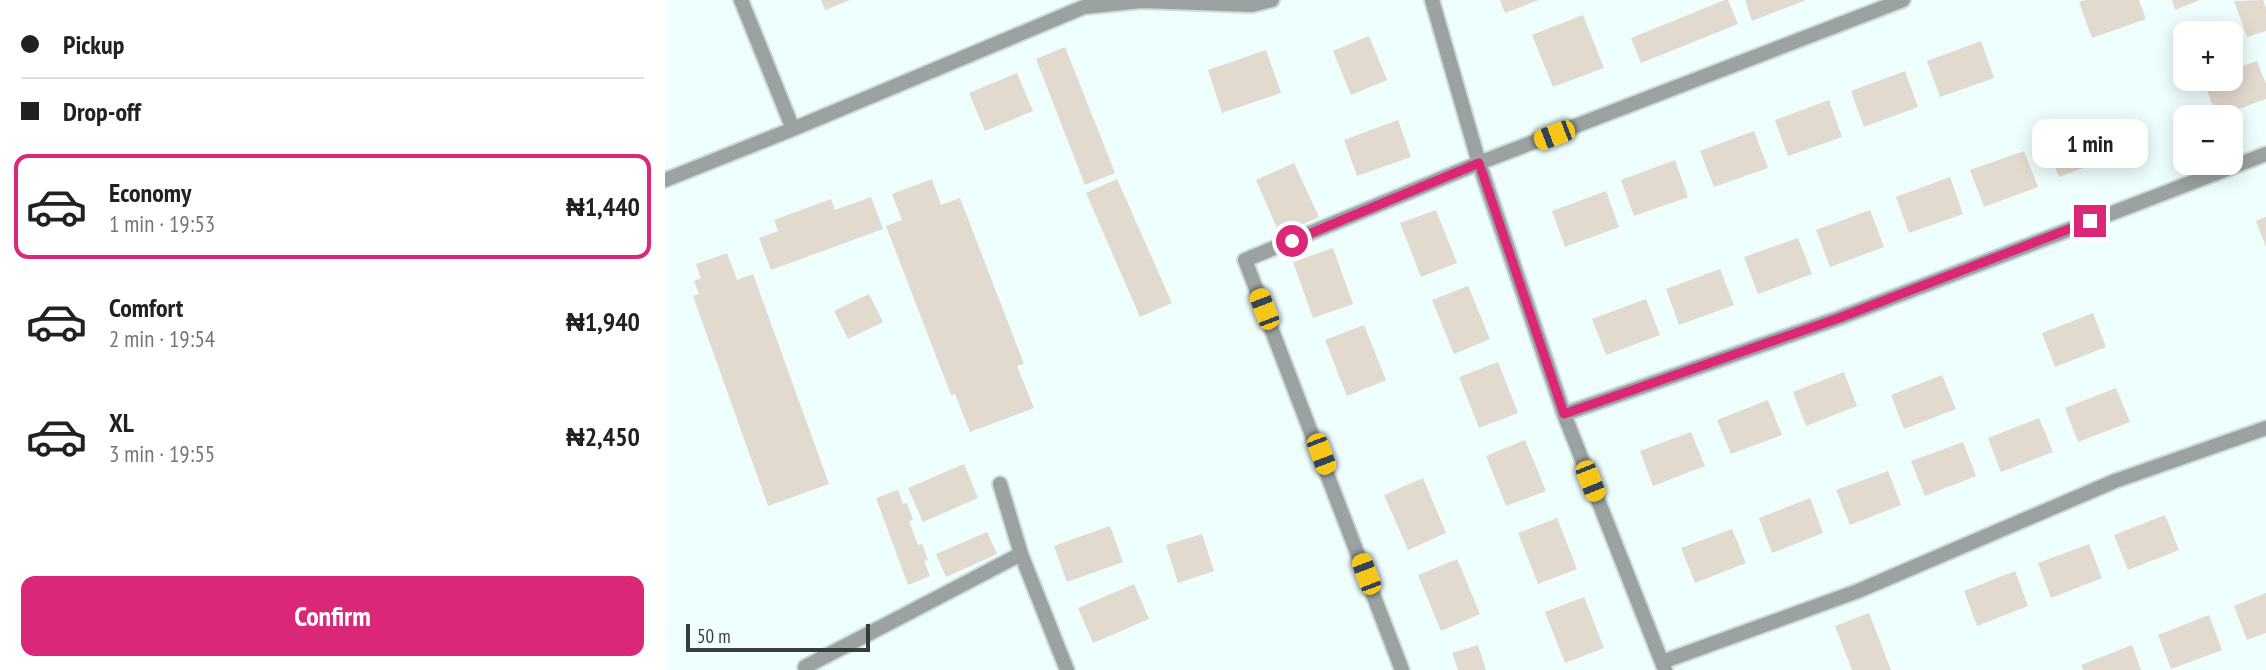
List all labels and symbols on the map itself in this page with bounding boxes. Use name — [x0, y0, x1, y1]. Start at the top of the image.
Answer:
car — [1531, 118, 1578, 152]
callout: 1 min — [2032, 120, 2148, 168]
route end — [2074, 205, 2106, 237]
route start — [1276, 225, 1308, 257]
car — [1247, 286, 1282, 332]
car — [1304, 431, 1339, 477]
car — [1573, 458, 1608, 504]
car — [1349, 551, 1384, 597]
scale bar — [686, 621, 870, 653]

